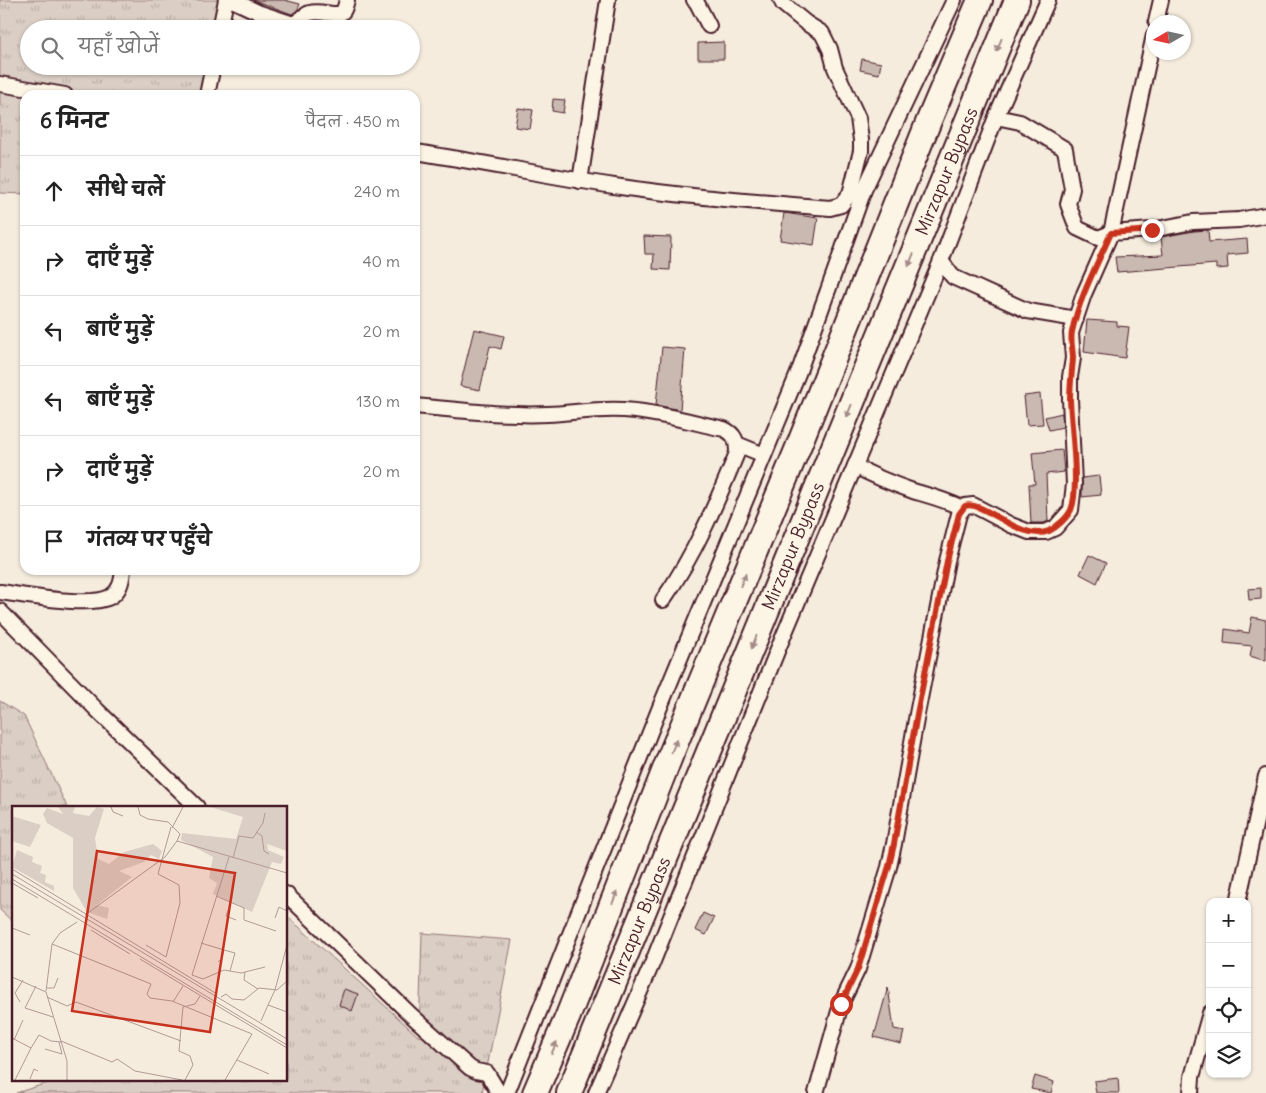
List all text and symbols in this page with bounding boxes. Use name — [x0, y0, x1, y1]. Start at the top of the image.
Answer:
north arrow — [1146, 15, 1191, 60]
search box — [20, 20, 420, 75]
icon: search — [38, 34, 66, 62]
text: यहाँ खोजें — [78, 34, 159, 58]
one-way arrow — [995, 38, 1003, 53]
street label: Mirzapur Bypass — [910, 104, 983, 239]
text: 6 मिनट — [40, 107, 108, 134]
text: पैदल · 450 m — [305, 111, 400, 131]
icon: ahead — [40, 177, 68, 205]
text: सीधे चलें — [87, 177, 164, 201]
text: 240 m — [354, 181, 400, 201]
route end — [1141, 219, 1164, 242]
icon: right — [40, 247, 68, 275]
text: दाएँ मुड़ें — [87, 247, 153, 271]
text: 40 m — [362, 251, 400, 271]
one-way arrow — [906, 253, 914, 267]
icon: left — [40, 317, 68, 345]
text: बाएँ मुड़ें — [87, 317, 153, 341]
text: 20 m — [363, 321, 400, 341]
icon: left — [40, 387, 68, 415]
text: बाएँ मुड़ें — [87, 387, 153, 411]
text: 130 m — [356, 391, 400, 411]
one-way arrow — [845, 403, 852, 418]
icon: right — [40, 457, 68, 485]
text: दाएँ मुड़ें — [87, 457, 153, 481]
text: 20 m — [363, 461, 400, 481]
street label: Mirzapur Bypass — [756, 479, 829, 613]
icon: arrive — [40, 527, 68, 555]
text: गंतव्य पर पहुँचे — [87, 527, 212, 551]
one-way arrow — [740, 573, 748, 587]
one-way arrow — [750, 635, 758, 649]
one-way arrow — [671, 739, 679, 753]
inset map — [12, 806, 288, 1080]
street label: Mirzapur Bypass — [603, 853, 676, 988]
one-way arrow — [611, 890, 619, 904]
map controls — [1206, 898, 1251, 1078]
button: + — [1206, 898, 1251, 943]
button: − — [1206, 943, 1251, 988]
button: locate — [1206, 988, 1251, 1033]
route start — [830, 993, 853, 1016]
button: layers — [1206, 1033, 1251, 1078]
one-way arrow — [550, 1040, 558, 1055]

